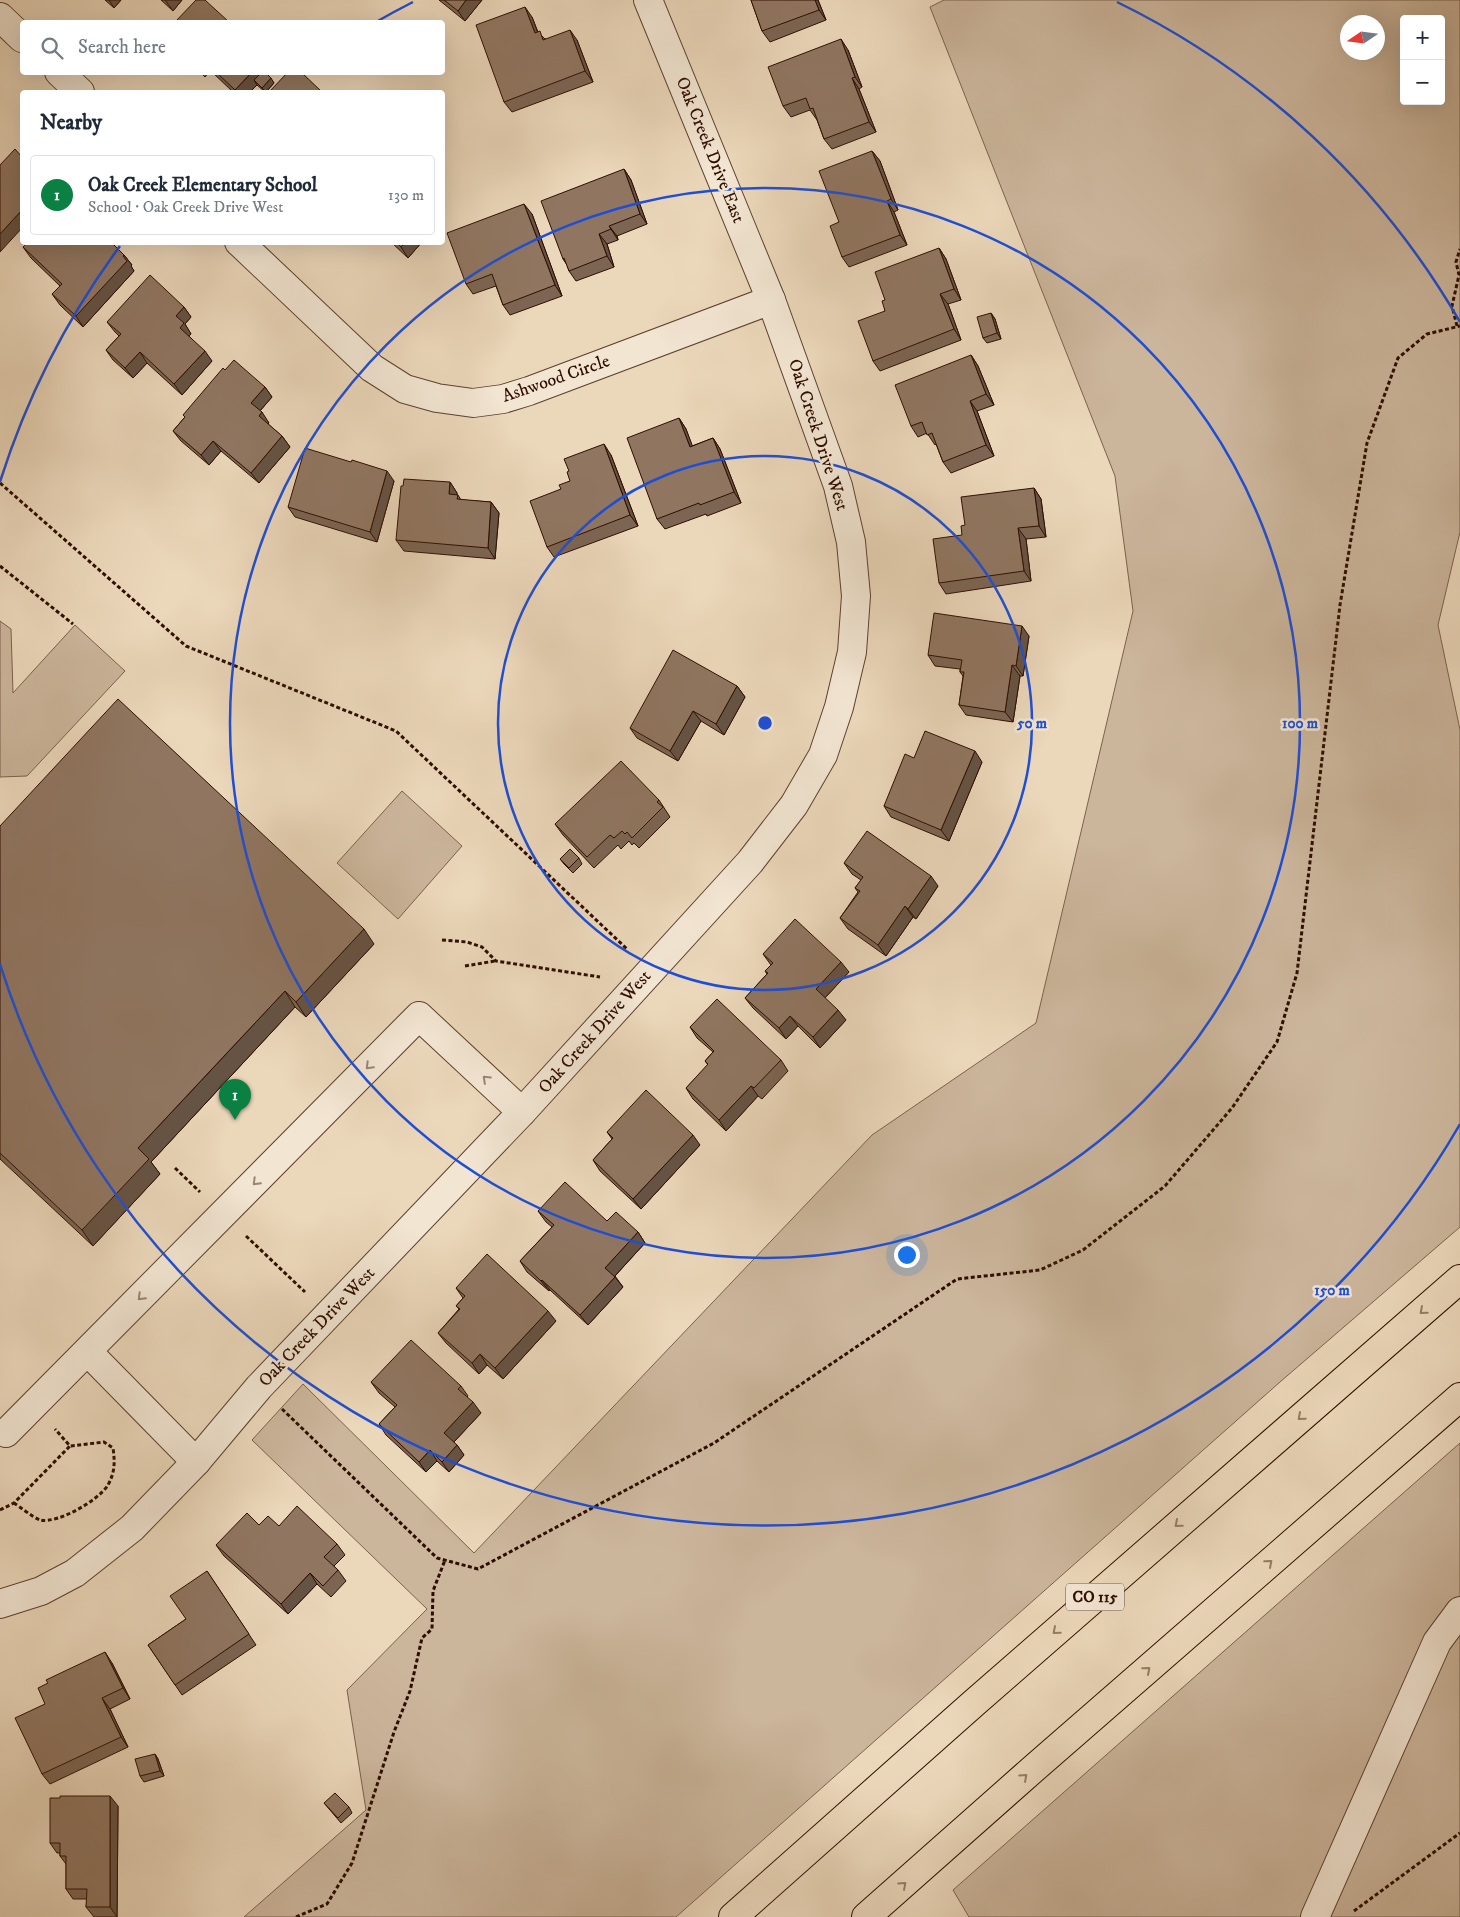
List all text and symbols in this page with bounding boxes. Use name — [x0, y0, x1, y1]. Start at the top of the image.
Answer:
north arrow — [1340, 15, 1385, 60]
map controls — [1400, 15, 1445, 105]
button: + — [1400, 15, 1445, 60]
search box — [20, 20, 445, 75]
icon: search — [38, 34, 66, 62]
text: Search here — [78, 36, 166, 59]
button: − — [1400, 60, 1445, 105]
street label: Oak Creek Drive East — [671, 74, 749, 226]
text: Nearby — [40, 110, 102, 136]
text: Oak Creek Elementary School — [88, 174, 317, 197]
text: 1 — [54, 185, 60, 205]
text: 130 m — [388, 185, 424, 205]
text: School · Oak Creek Drive West — [88, 197, 283, 217]
street label: Ashwood Circle — [499, 350, 613, 408]
street label: Oak Creek Drive West — [783, 356, 853, 514]
centre of rings — [756, 714, 774, 732]
text: 50 m — [1016, 714, 1048, 733]
text: 100 m — [1282, 714, 1319, 733]
street label: Oak Creek Drive West — [534, 966, 656, 1098]
one-way arrow — [366, 1060, 375, 1069]
one-way arrow — [483, 1076, 492, 1085]
pin: 1 — [219, 1079, 251, 1120]
one-way arrow — [252, 1176, 261, 1185]
your location — [894, 1242, 920, 1268]
street label: Oak Creek Drive West — [254, 1262, 380, 1392]
text: 150 m — [1314, 1281, 1350, 1300]
one-way arrow — [138, 1292, 147, 1301]
one-way arrow — [1420, 1305, 1429, 1314]
one-way arrow — [1297, 1412, 1306, 1421]
one-way arrow — [1175, 1519, 1184, 1528]
one-way arrow — [1264, 1560, 1273, 1569]
road number: CO 115 — [1066, 1584, 1124, 1610]
one-way arrow — [1053, 1625, 1062, 1634]
one-way arrow — [1141, 1667, 1150, 1676]
one-way arrow — [1019, 1773, 1028, 1782]
one-way arrow — [897, 1881, 906, 1890]

